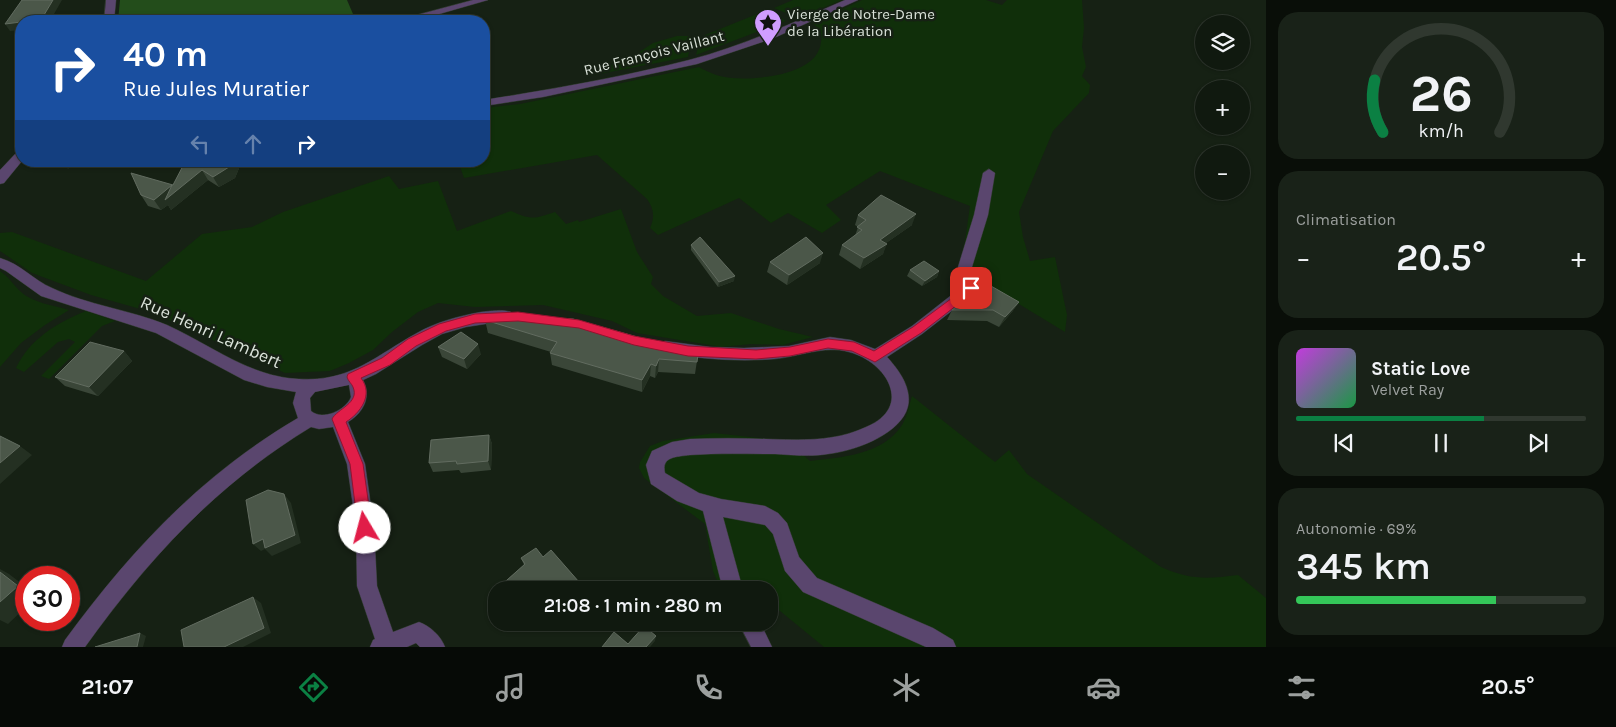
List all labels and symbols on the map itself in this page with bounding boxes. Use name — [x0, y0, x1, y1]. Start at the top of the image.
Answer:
place label: Vierge de Notre-Dame de la Libération — [787, 5, 935, 40]
place icon: Vierge de Notre-Dame de la Libération — [753, 8, 783, 47]
street label: Rue François Vaillant — [582, 27, 726, 79]
pin — [950, 267, 992, 309]
street label: Rue Henri Lambert — [137, 291, 285, 373]
position arrow — [338, 501, 390, 553]
speed limit sign: 30 — [15, 566, 80, 631]

